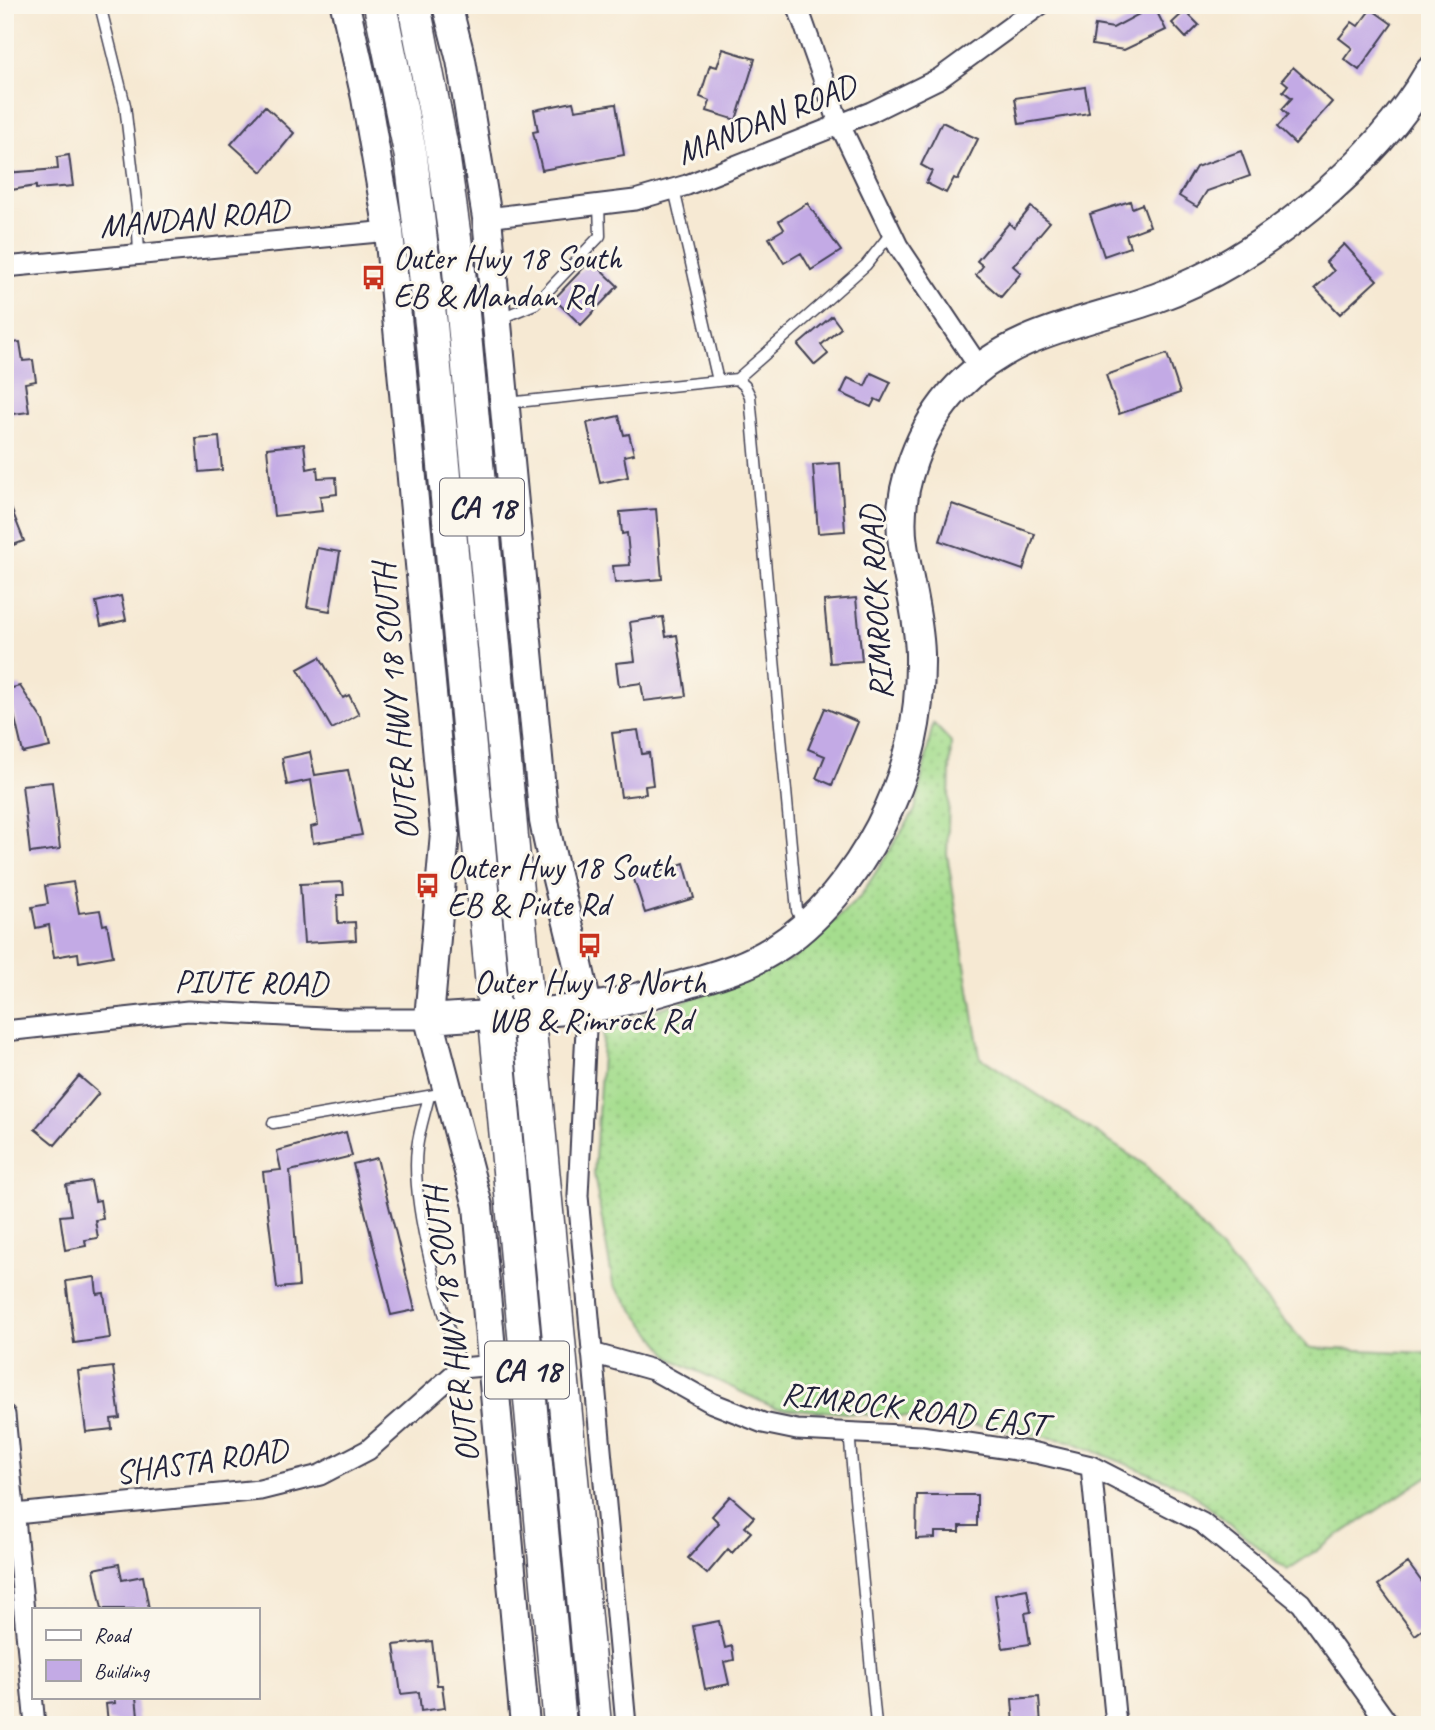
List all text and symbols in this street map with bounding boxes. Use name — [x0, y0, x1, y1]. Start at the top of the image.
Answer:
street label: MANDAN ROAD — [670, 63, 864, 174]
street label: MANDAN ROAD — [98, 189, 293, 247]
place label: Outer Hwy 18 South EB & Mandan Rd — [393, 237, 623, 317]
bus stop icon: Outer Hwy 18 South EB & Mandan Rd — [359, 263, 387, 291]
road number: CA 18 — [440, 478, 524, 536]
street label: RIMROCK ROAD — [850, 502, 902, 701]
street label: OUTER HWY 18 SOUTH — [362, 557, 428, 842]
place label: Outer Hwy 18 South EB & Piute Rd — [447, 846, 677, 926]
bus stop icon: Outer Hwy 18 South EB & Piute Rd — [413, 872, 441, 900]
bus stop icon: Outer Hwy 18 North WB & Rimrock Rd — [576, 931, 604, 959]
street label: PIUTE ROAD — [174, 960, 331, 1004]
place label: Outer Hwy 18 North WB & Rimrock Rd — [474, 961, 707, 1041]
street label: OUTER HWY 18 SOUTH — [413, 1180, 489, 1465]
road number: CA 18 — [485, 1342, 569, 1399]
street label: RIMROCK ROAD EAST — [779, 1372, 1056, 1447]
street label: SHASTA ROAD — [113, 1428, 292, 1494]
legend — [32, 1608, 259, 1698]
text: Road — [94, 1622, 133, 1648]
text: Building — [94, 1658, 151, 1684]

